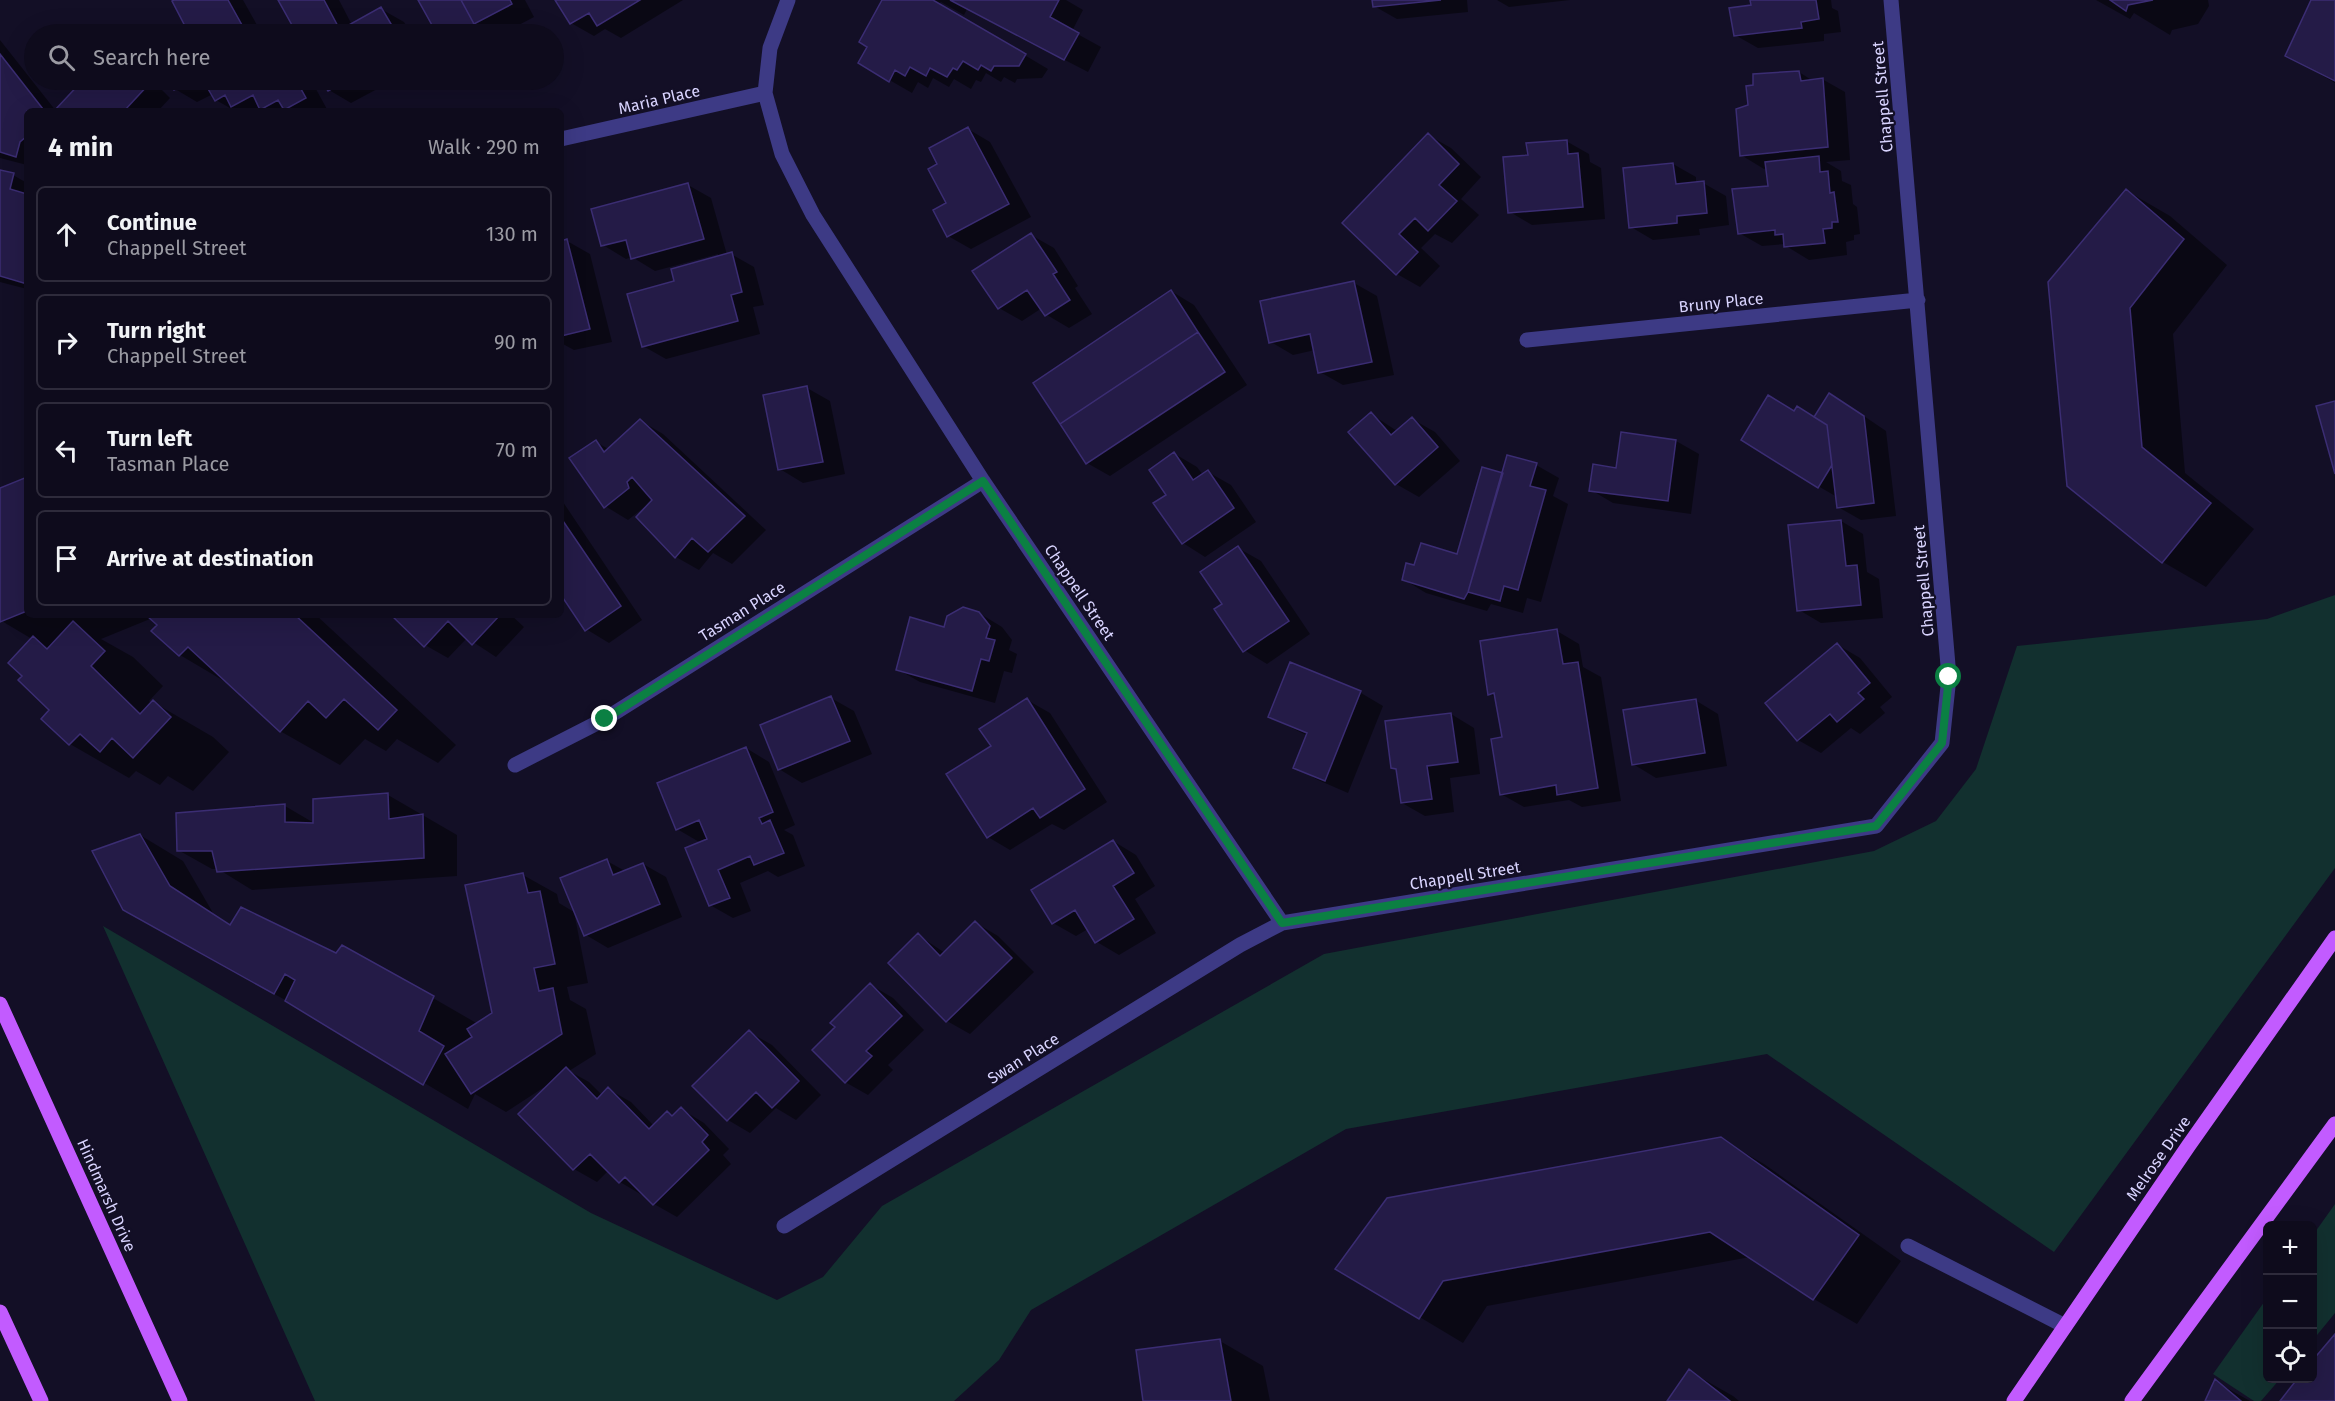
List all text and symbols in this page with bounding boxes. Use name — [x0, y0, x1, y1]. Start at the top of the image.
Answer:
search box — [24, 24, 564, 90]
street label: Chappell Street — [1868, 40, 1897, 153]
icon: search — [45, 41, 78, 74]
text: Search here — [93, 44, 211, 71]
street label: Maria Place — [616, 81, 702, 118]
text: 4 min — [48, 132, 113, 163]
text: Walk · 290 m — [428, 135, 540, 159]
text: Continue — [107, 209, 197, 236]
icon: ahead — [50, 218, 83, 251]
text: 130 m — [486, 222, 538, 246]
text: Chappell Street — [107, 236, 247, 260]
street label: Bruny Place — [1678, 289, 1764, 316]
text: Turn right — [107, 317, 206, 344]
icon: right — [50, 326, 83, 359]
text: 90 m — [494, 330, 538, 354]
text: Chappell Street — [107, 344, 247, 368]
text: Turn left — [107, 425, 192, 452]
icon: left — [50, 434, 83, 467]
text: 70 m — [496, 438, 538, 462]
text: Tasman Place — [107, 452, 230, 476]
street label: Chappell Street — [1909, 524, 1938, 637]
street label: Chappell Street — [1040, 541, 1119, 644]
icon: arrive — [50, 542, 83, 575]
text: Arrive at destination — [107, 545, 314, 572]
street label: Tasman Place — [696, 577, 789, 645]
route start — [1935, 663, 1961, 689]
route end — [591, 705, 617, 731]
street label: Chappell Street — [1408, 857, 1522, 894]
street label: Swan Place — [984, 1029, 1063, 1088]
street label: Melrose Drive — [2122, 1112, 2195, 1204]
street label: Hindmarsh Drive — [73, 1136, 140, 1254]
map controls — [2263, 1221, 2317, 1383]
button: + — [2263, 1221, 2317, 1275]
button: − — [2263, 1275, 2317, 1329]
button: locate — [2263, 1329, 2317, 1383]

